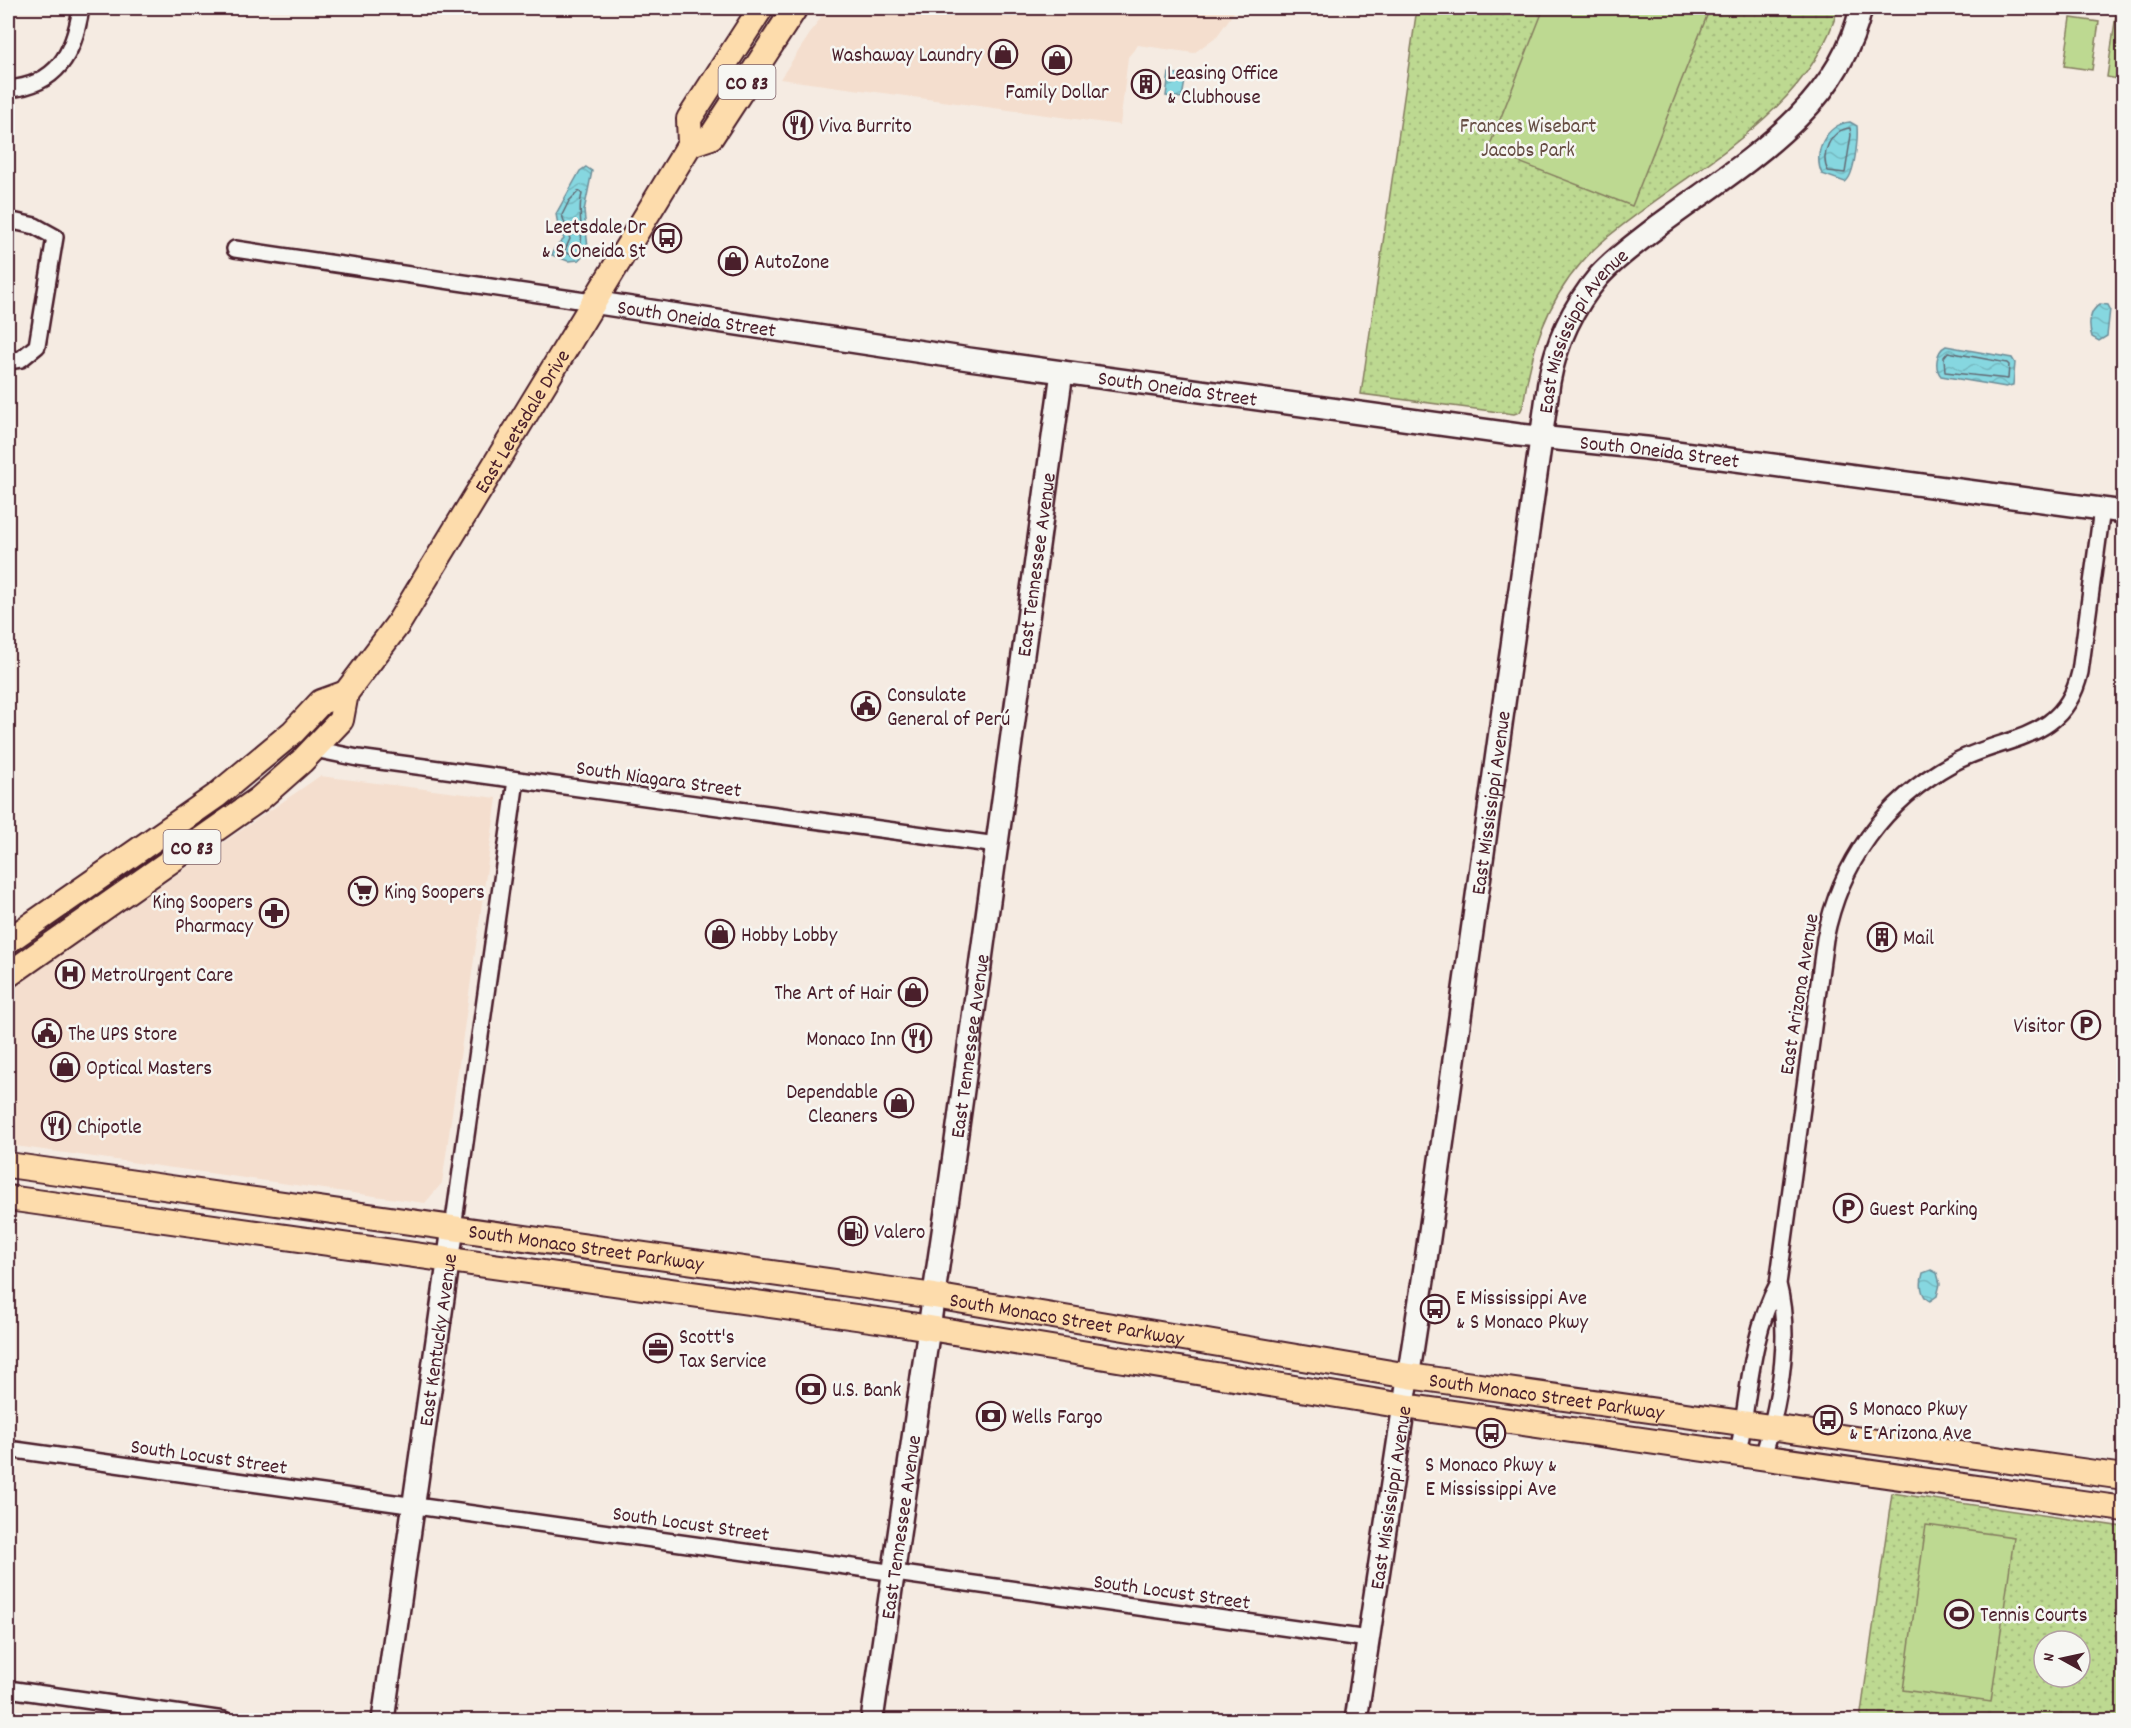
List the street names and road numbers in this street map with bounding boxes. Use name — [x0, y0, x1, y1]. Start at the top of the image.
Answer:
road number: CO 83 — [718, 65, 776, 99]
street label: East Mississippi Avenue — [1533, 243, 1636, 416]
street label: South Oneida Street — [615, 294, 778, 348]
street label: East Leetsdale Drive — [469, 345, 579, 500]
street label: South Oneida Street — [1096, 365, 1259, 417]
street label: South Oneida Street — [1578, 429, 1741, 478]
street label: East Tennessee Avenue — [1011, 471, 1066, 659]
street label: East Mississippi Avenue — [1465, 709, 1521, 897]
street label: South Niagara Street — [574, 755, 743, 807]
road number: CO 83 — [164, 830, 220, 864]
street label: East Arizona Avenue — [1773, 912, 1829, 1077]
street label: East Tennessee Avenue — [945, 952, 1000, 1140]
street label: South Monaco Street Parkway — [466, 1218, 706, 1281]
street label: East Kentucky Avenue — [413, 1252, 467, 1429]
street label: South Monaco Street Parkway — [947, 1287, 1186, 1356]
street label: South Monaco Street Parkway — [1427, 1367, 1666, 1430]
street label: East Mississippi Avenue — [1364, 1404, 1422, 1592]
street label: South Locust Street — [128, 1433, 289, 1485]
street label: East Tennessee Avenue — [875, 1433, 931, 1621]
street label: South Locust Street — [610, 1500, 771, 1552]
street label: South Locust Street — [1091, 1568, 1252, 1620]

